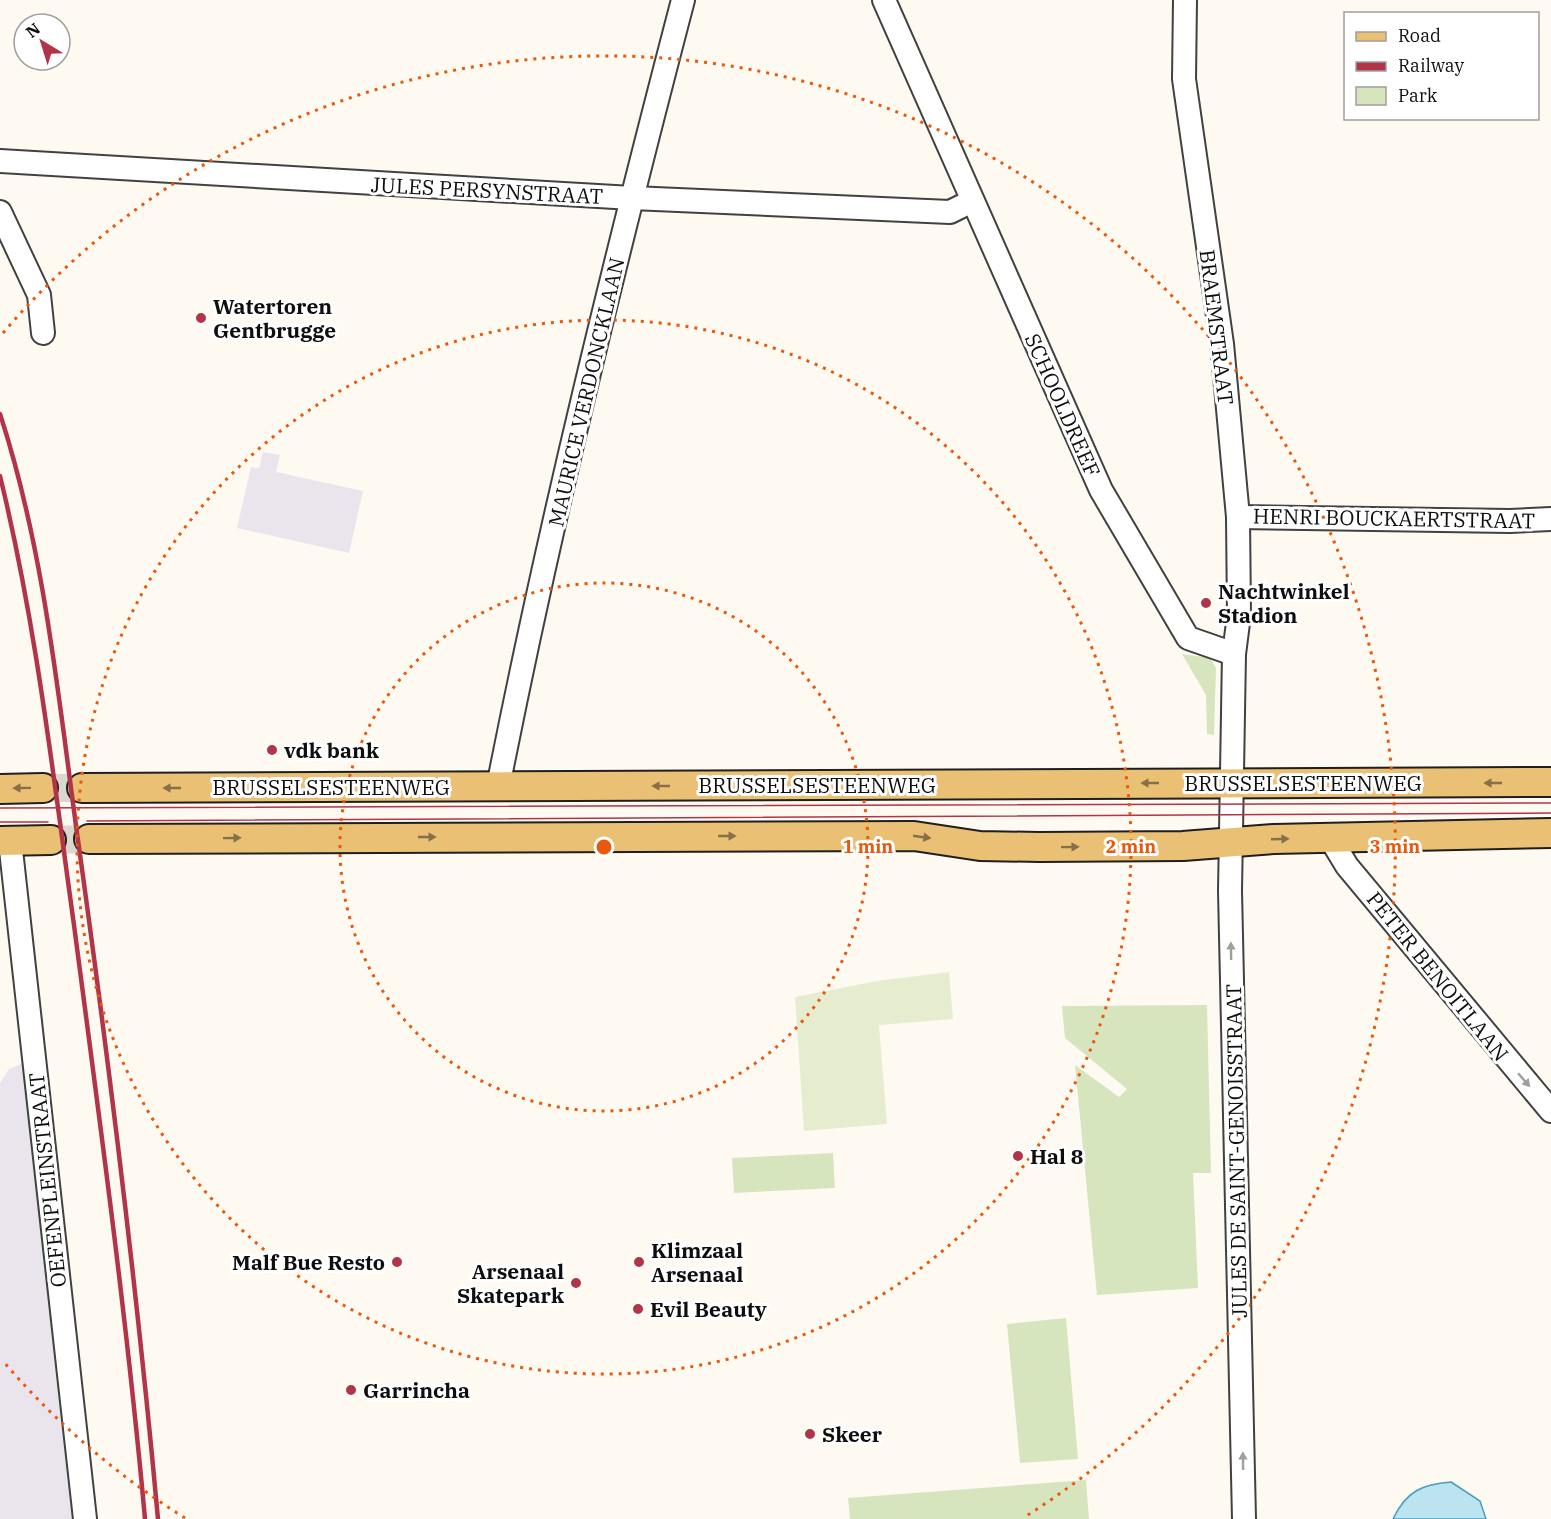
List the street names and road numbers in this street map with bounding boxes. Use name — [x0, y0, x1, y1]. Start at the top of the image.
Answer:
street label: JULES PERSYNSTRAAT — [370, 170, 604, 210]
street label: BRAEMSTRAAT — [1194, 248, 1240, 406]
street label: MAURICE VERDONCKLAAN — [541, 255, 631, 529]
street label: SCHOOLDREEF — [1019, 329, 1107, 481]
street label: HENRI BOUCKAERTSTRAAT — [1253, 502, 1535, 534]
street label: BRUSSELSESTEENWEG — [1184, 769, 1422, 797]
street label: BRUSSELSESTEENWEG — [698, 771, 936, 799]
street label: BRUSSELSESTEENWEG — [212, 773, 450, 801]
street label: PETER BENOITLAAN — [1361, 885, 1515, 1067]
street label: JULES DE SAINT-GENOISSTRAAT — [1219, 984, 1253, 1318]
street label: OEFENPLEINSTRAAT — [22, 1071, 72, 1289]

